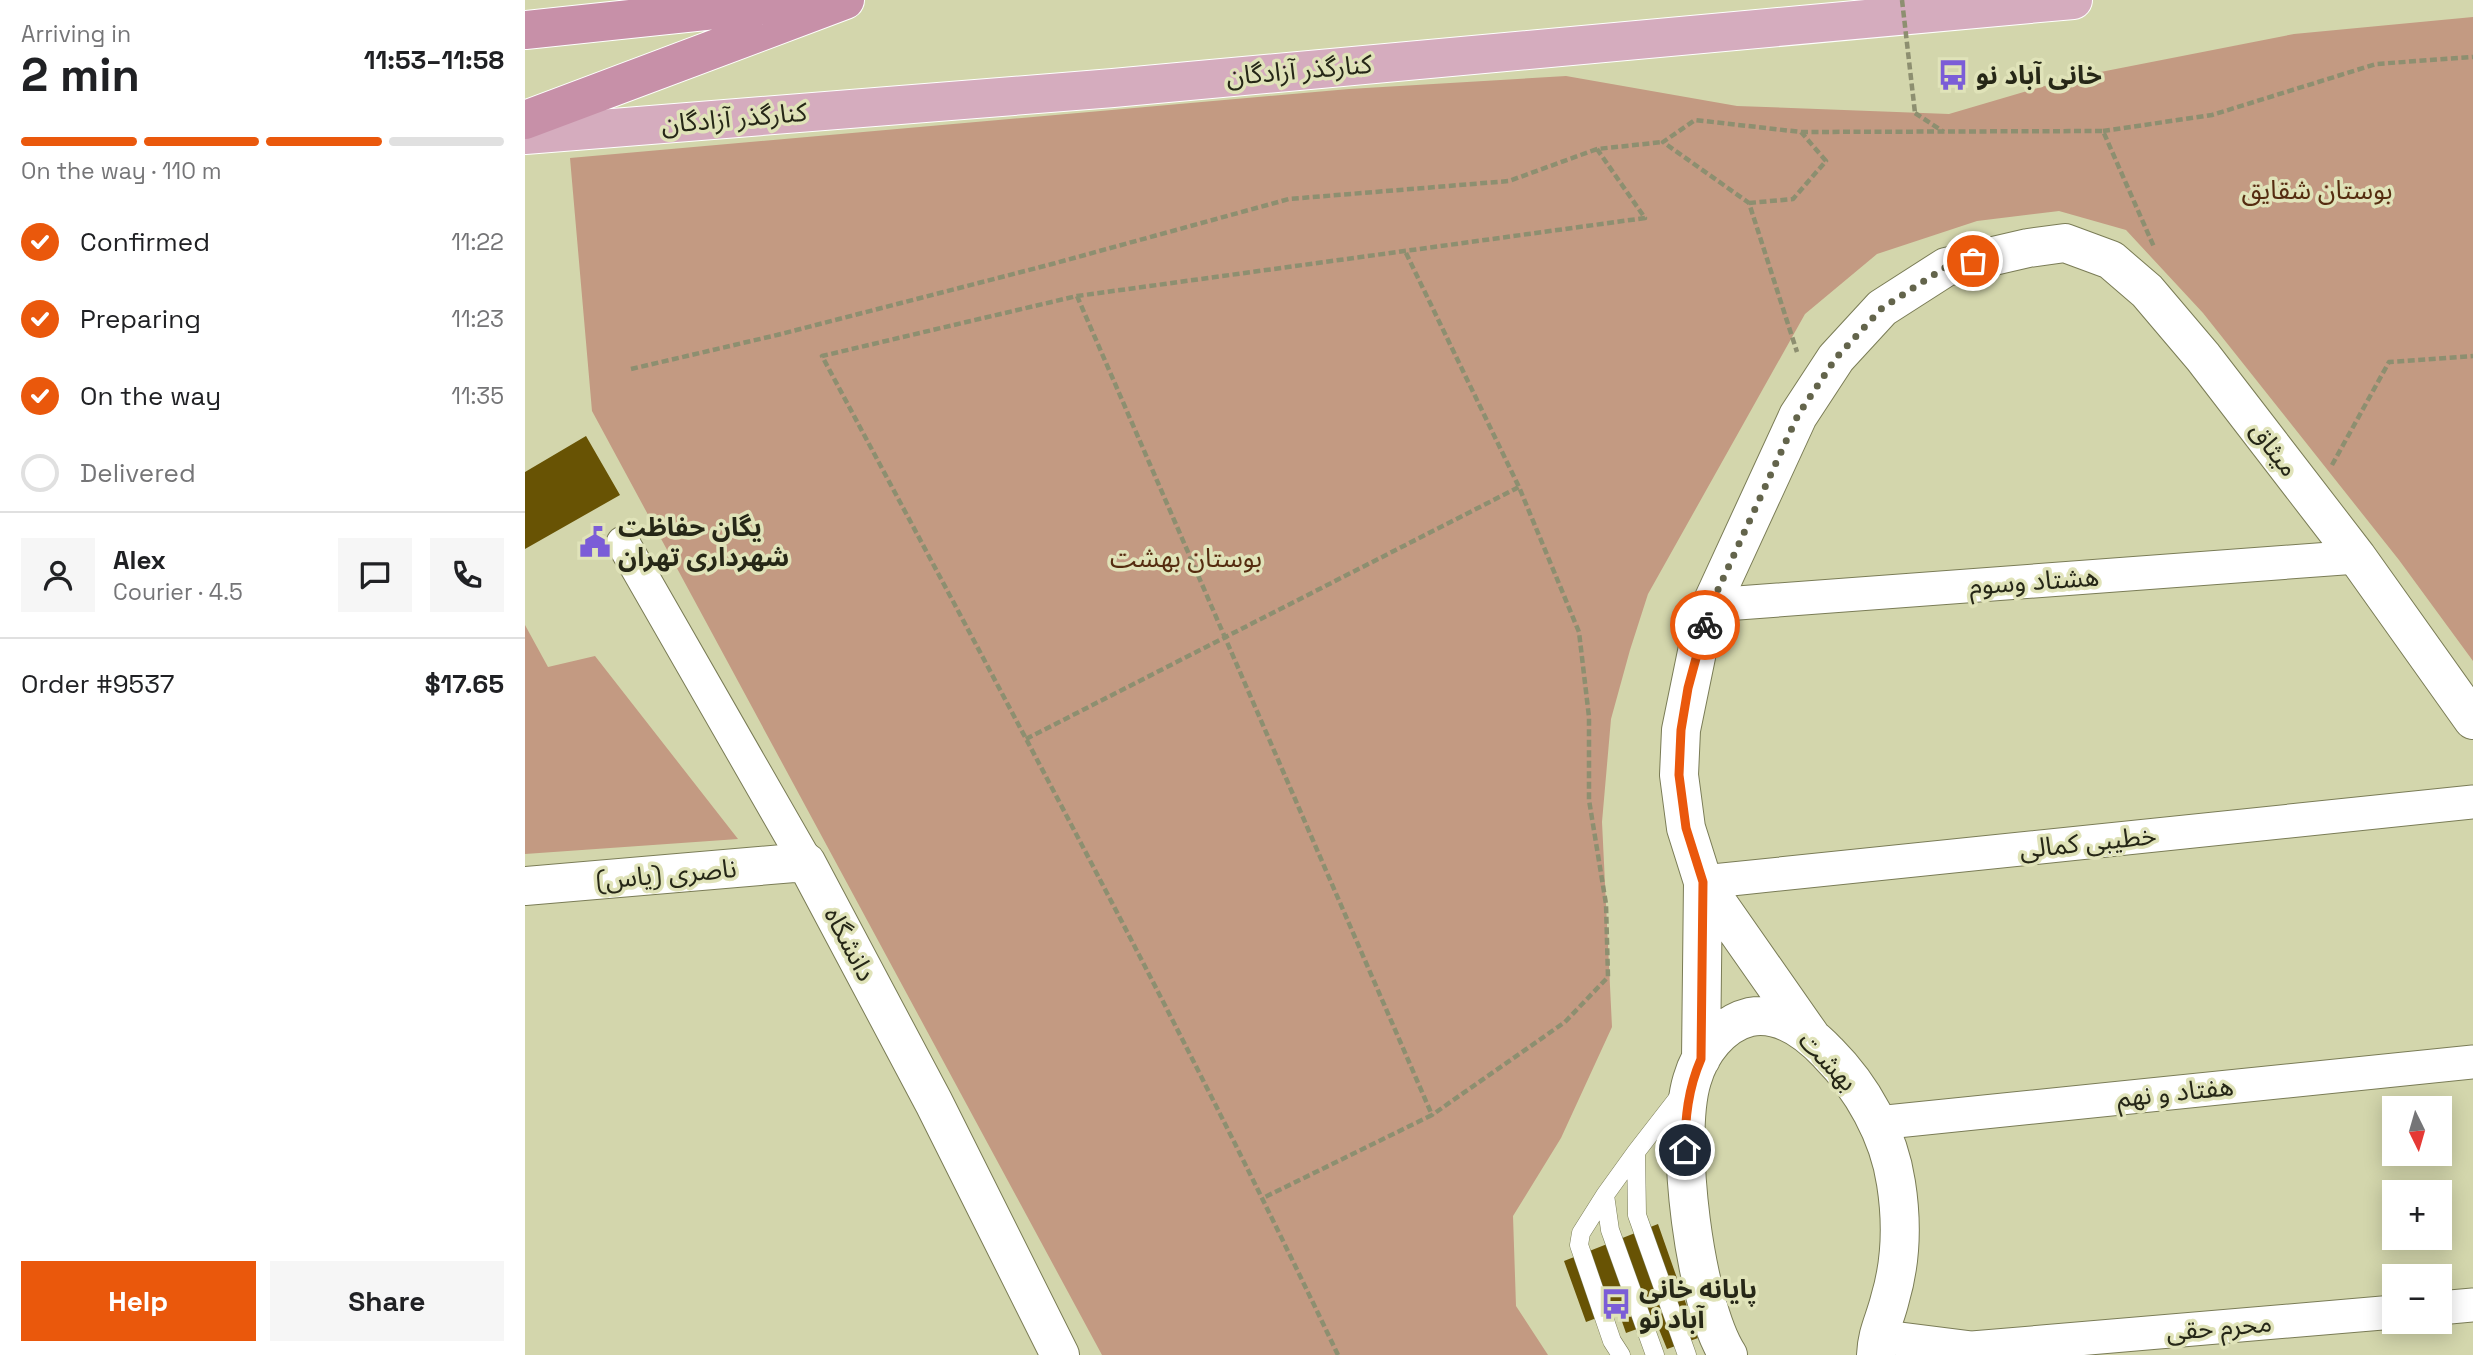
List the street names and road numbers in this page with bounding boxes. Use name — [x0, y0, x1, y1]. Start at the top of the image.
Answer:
street label: کنارگذر آزادگان — [1225, 47, 1374, 93]
street label: کنارگذر آزادگان — [660, 95, 809, 141]
street label: میثاق — [2242, 415, 2306, 483]
street label: هشتاد وسوم — [1968, 559, 2100, 605]
street label: خطیبی کمالی — [2018, 818, 2158, 866]
street label: ناصری (یاس) — [594, 851, 738, 897]
street label: دانشگاه — [816, 901, 884, 987]
street label: بهشت — [1791, 1024, 1865, 1098]
street label: هفتاد و نهم — [2115, 1069, 2235, 1118]
street label: محرم حقی — [2165, 1305, 2274, 1352]

